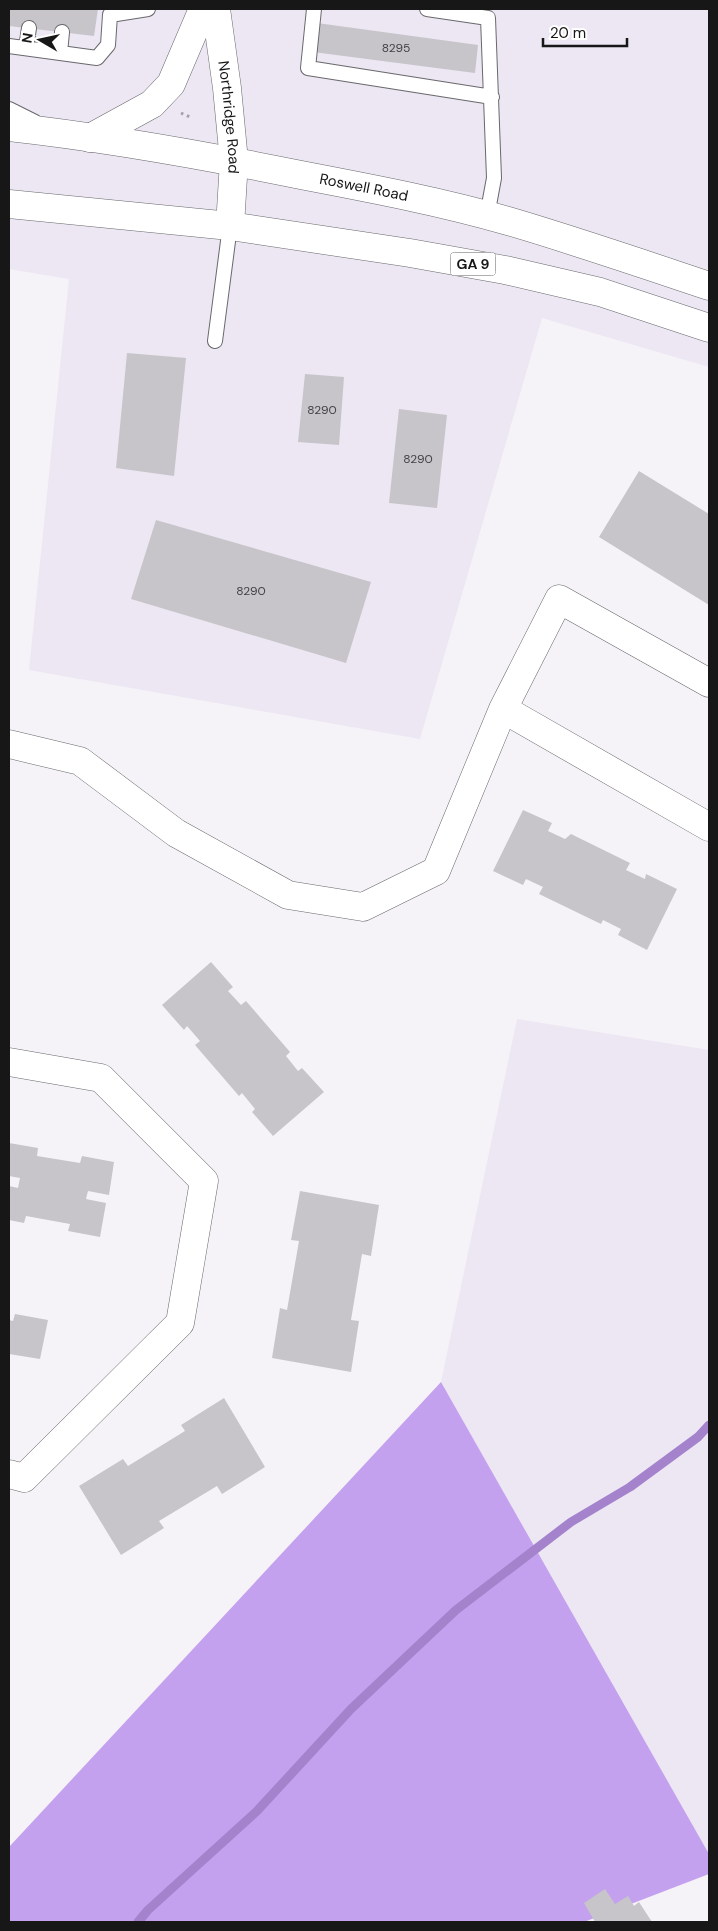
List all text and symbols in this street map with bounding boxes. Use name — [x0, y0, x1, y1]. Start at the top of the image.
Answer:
north arrow — [15, 15, 65, 65]
scale bar — [543, 15, 627, 47]
text: 20 m — [550, 23, 586, 43]
text: N — [17, 32, 37, 44]
house number: 8295 — [382, 40, 410, 56]
street label: Northridge Road — [213, 59, 244, 174]
street label: Roswell Road — [318, 169, 410, 206]
road number: GA 9 — [450, 252, 496, 276]
house number: 8290 — [307, 402, 337, 418]
house number: 8290 — [403, 451, 433, 467]
house number: 8290 — [236, 583, 266, 599]

